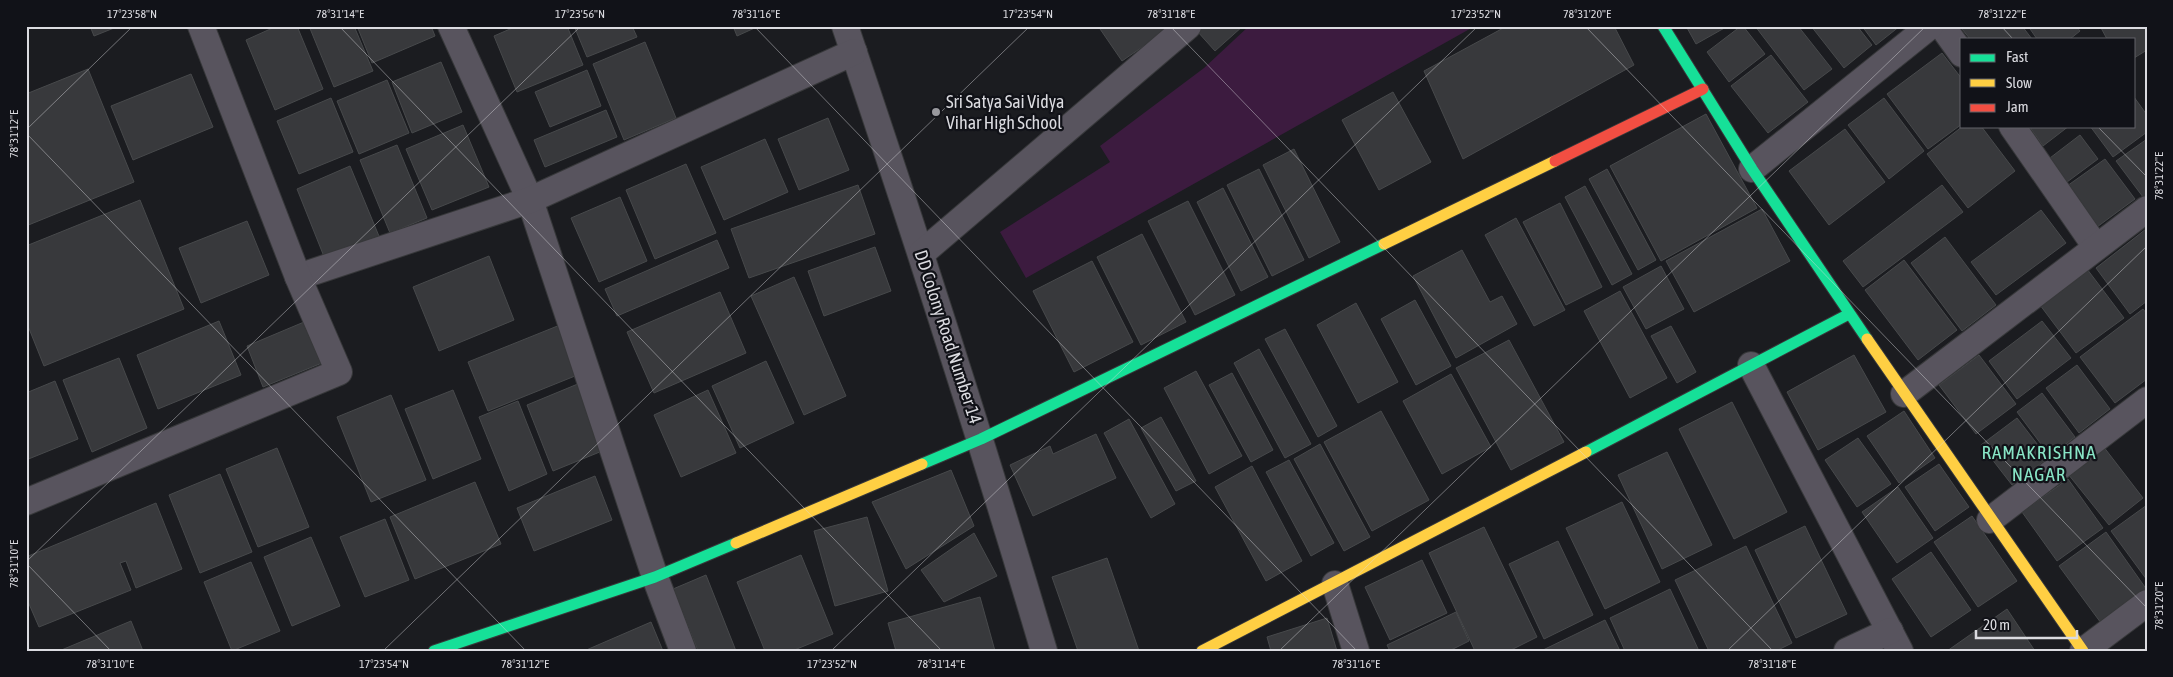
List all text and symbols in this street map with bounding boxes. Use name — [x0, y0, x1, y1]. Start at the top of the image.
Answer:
text: 17°23'58"N — [107, 7, 157, 21]
text: 78°31'14"E — [316, 7, 364, 21]
text: 17°23'56"N — [555, 7, 605, 21]
text: 78°31'16"E — [732, 7, 780, 21]
text: 17°23'54"N — [1003, 7, 1053, 21]
text: 78°31'18"E — [1147, 7, 1195, 21]
text: 17°23'52"N — [1451, 7, 1501, 21]
text: 78°31'20"E — [1563, 7, 1611, 21]
text: 78°31'22"E — [1978, 7, 2026, 21]
legend — [1960, 38, 2136, 128]
text: Fast — [2006, 48, 2028, 65]
text: Slow — [2006, 74, 2032, 91]
place label: Sri Satya Sai Vidya Vihar High School — [946, 91, 1064, 133]
text: Jam — [2006, 98, 2029, 115]
marker: Sri Satya Sai Vidya Vihar High School — [930, 106, 942, 118]
text: 78°31'12"E — [7, 110, 21, 158]
text: 78°31'22"E — [2152, 152, 2166, 200]
street label: DD Colony Road Number 14 — [910, 247, 986, 426]
district label: RAMAKRISHNA NAGAR — [1981, 441, 2097, 485]
text: 78°31'10"E — [7, 540, 21, 588]
text: 78°31'20"E — [2152, 582, 2166, 630]
scale bar — [1976, 607, 2077, 639]
text: 20 m — [1983, 616, 2010, 633]
text: 78°31'10"E — [86, 657, 134, 671]
text: 17°23'54"N — [359, 657, 409, 671]
text: 78°31'12"E — [501, 657, 549, 671]
text: 17°23'52"N — [807, 657, 857, 671]
text: 78°31'14"E — [917, 657, 965, 671]
text: 78°31'16"E — [1332, 657, 1380, 671]
text: 78°31'18"E — [1748, 657, 1796, 671]

